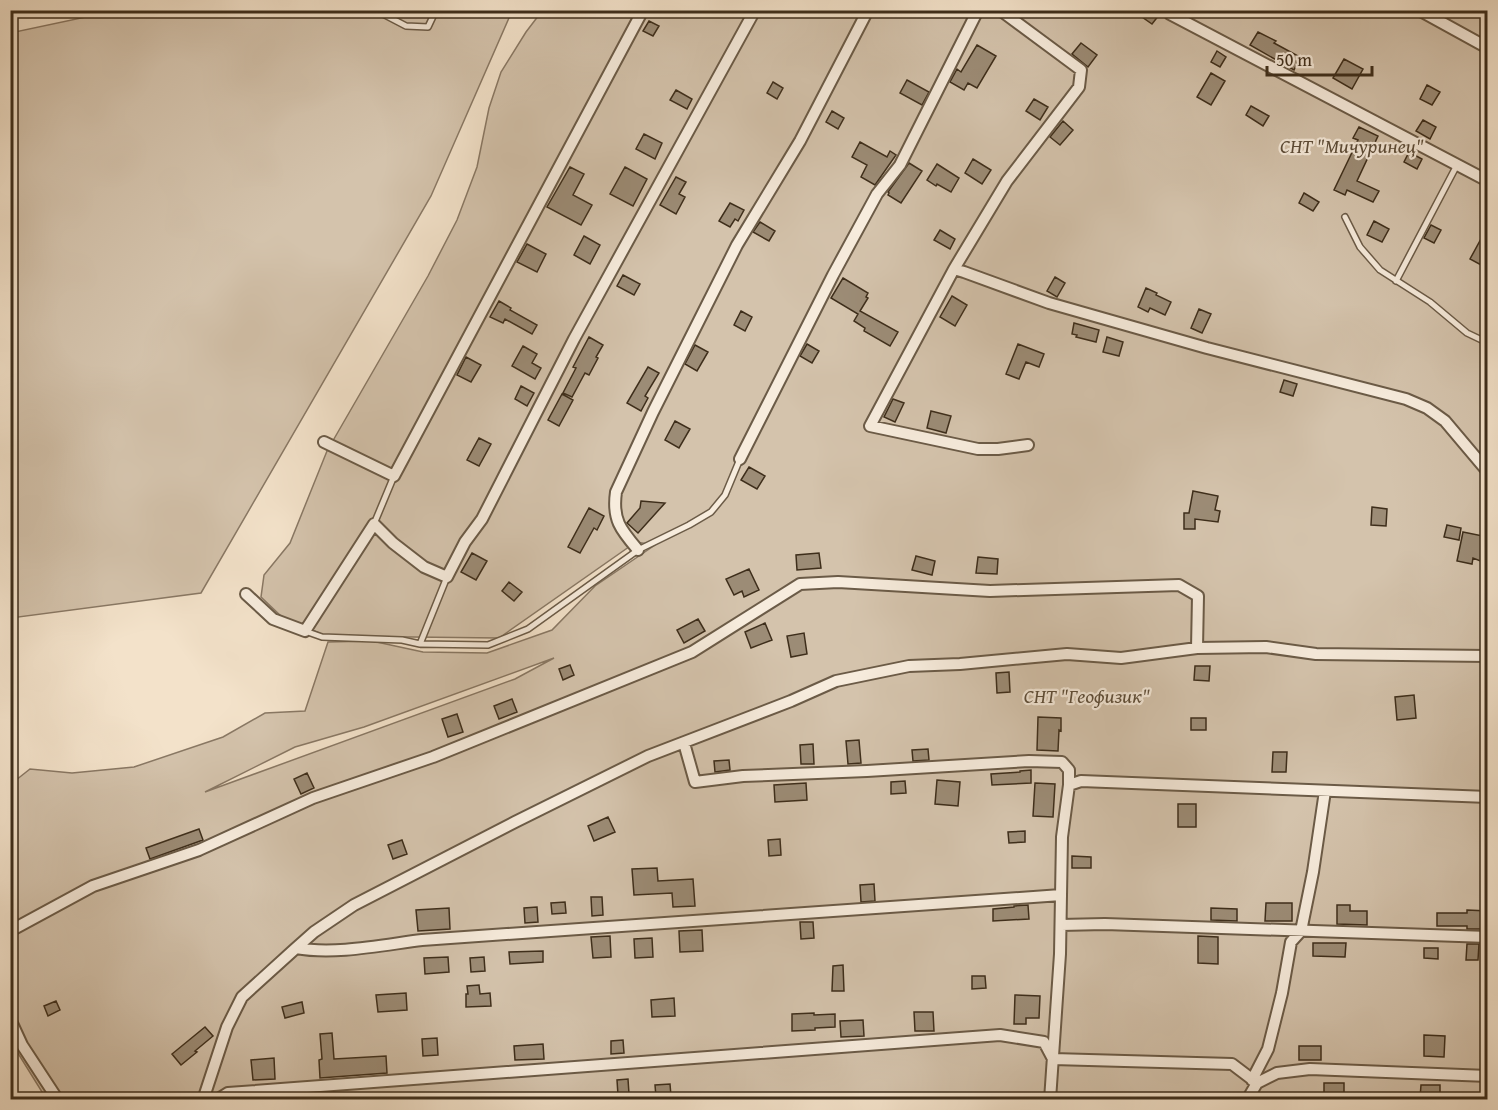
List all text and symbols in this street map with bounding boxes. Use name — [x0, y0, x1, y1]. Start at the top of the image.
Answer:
scale bar — [1267, 39, 1372, 77]
text: 50 m — [1276, 46, 1312, 73]
park label: СНТ "Мичуринец" — [1280, 131, 1424, 160]
park label: СНТ "Геофизик" — [1024, 681, 1150, 710]

